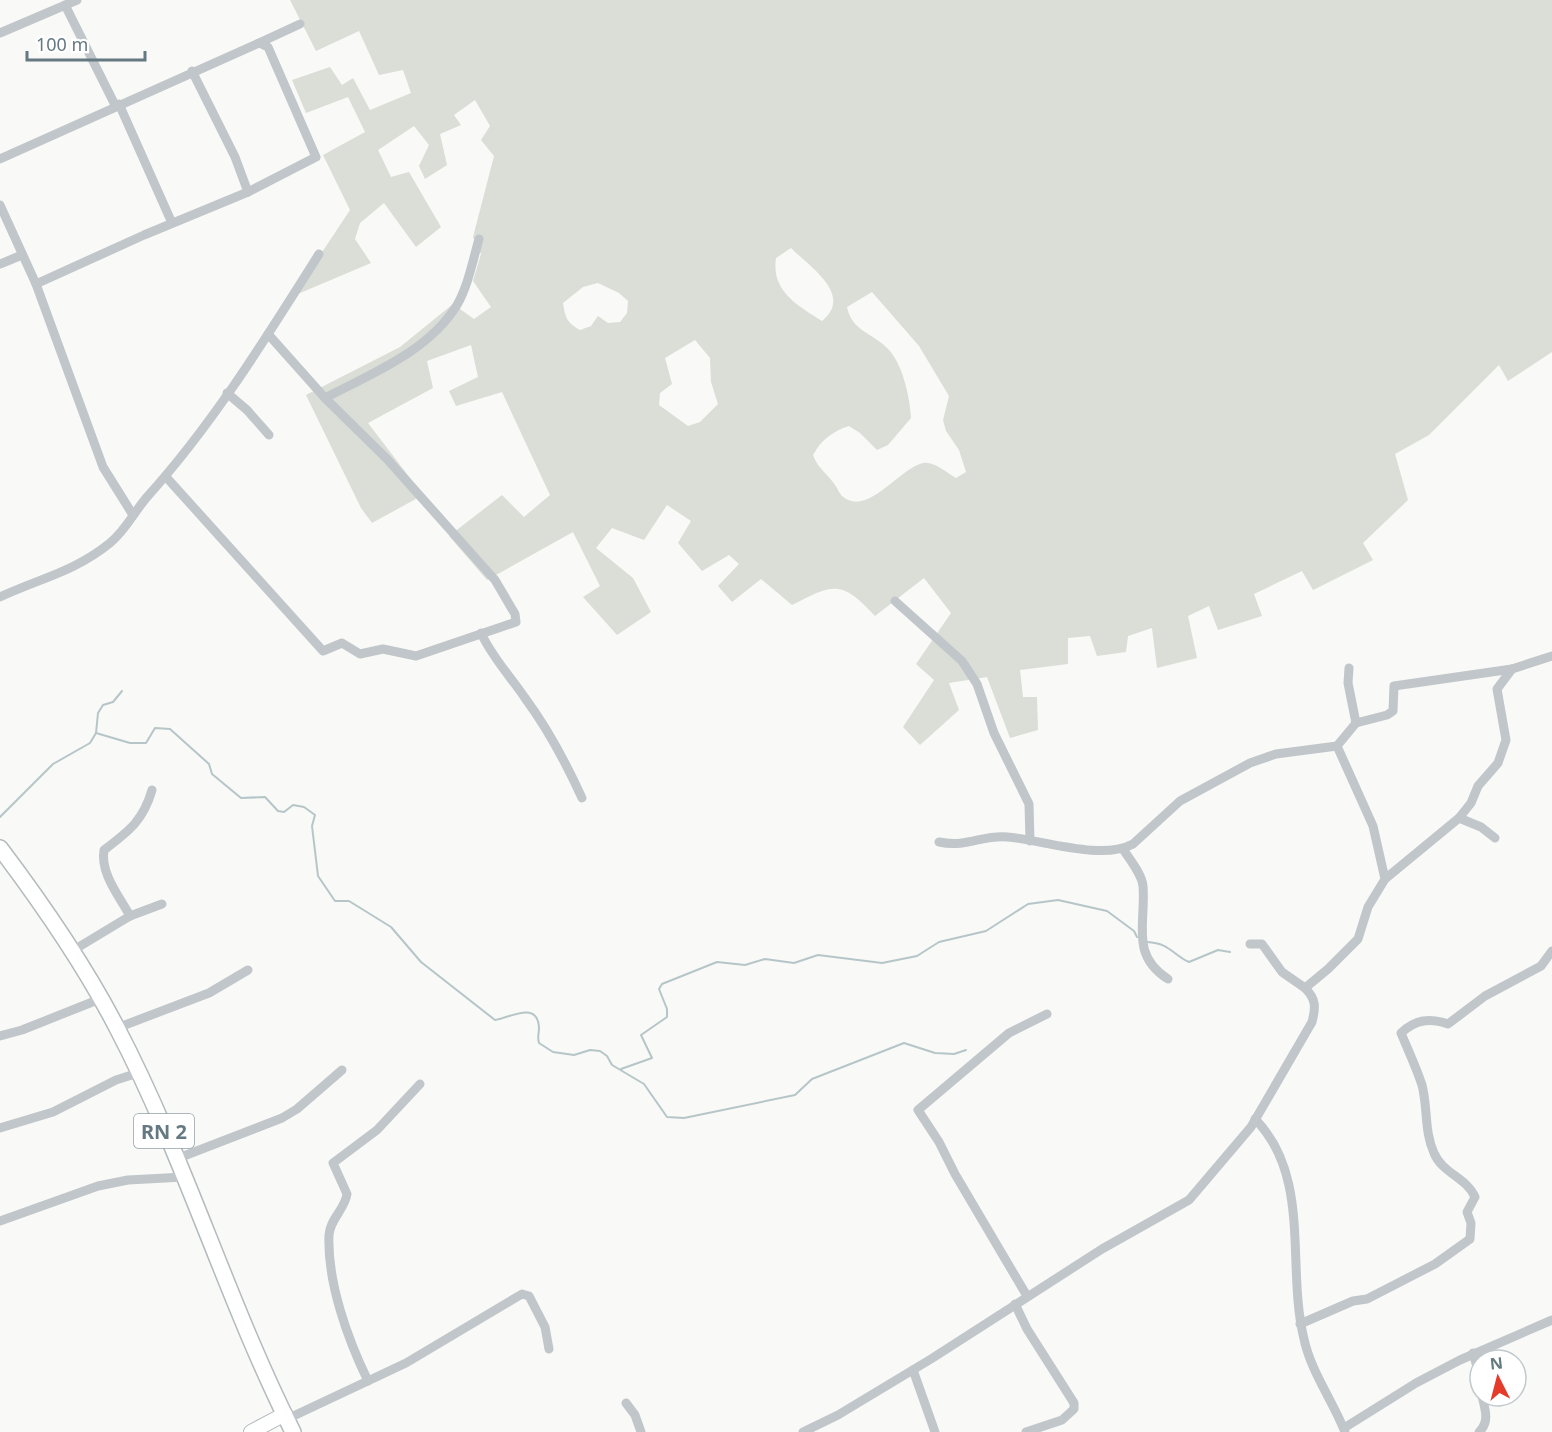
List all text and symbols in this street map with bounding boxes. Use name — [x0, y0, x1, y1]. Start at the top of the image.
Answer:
scale bar — [27, 24, 146, 62]
text: 100 m — [36, 32, 88, 56]
road number: RN 2 — [134, 1114, 194, 1148]
north arrow — [1468, 1348, 1528, 1408]
text: N — [1489, 1351, 1504, 1375]

